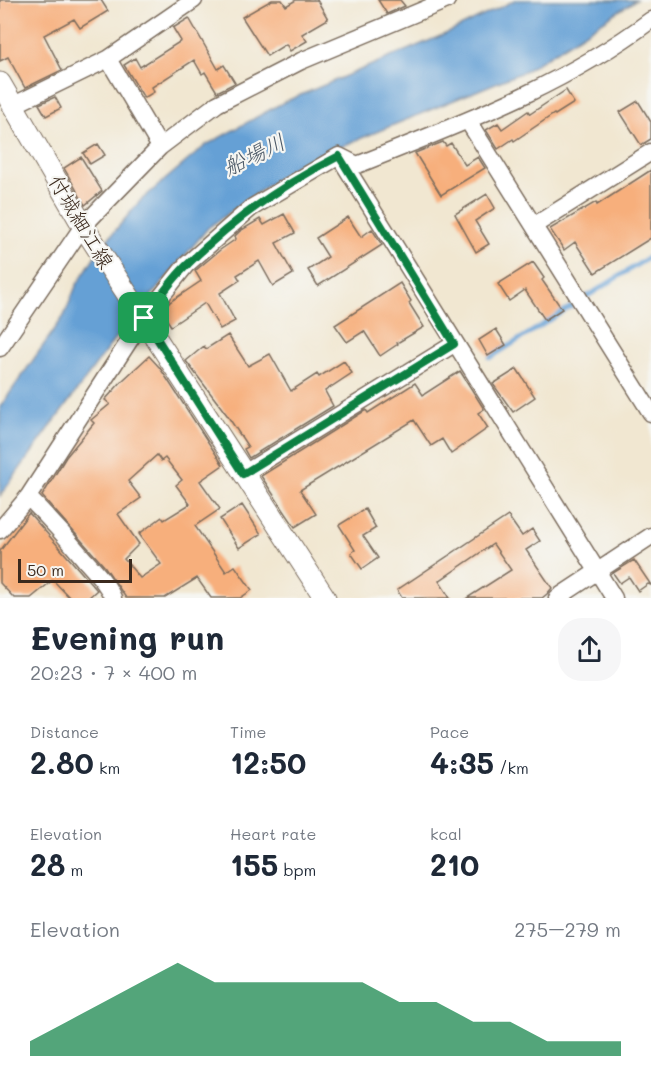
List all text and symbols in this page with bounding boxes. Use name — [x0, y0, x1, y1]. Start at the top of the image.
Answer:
water label: 船場川 — [218, 126, 290, 182]
street label: 付城細江線 — [43, 169, 121, 273]
pin — [118, 292, 169, 343]
icon: arrive — [127, 301, 160, 334]
scale bar — [18, 556, 132, 584]
text: 50 m — [27, 559, 64, 580]
text: Evening run — [30, 615, 224, 658]
button: share — [558, 618, 621, 681]
text: 20:23 · 7 × 400 m — [30, 659, 198, 685]
text: Distance — [30, 721, 99, 742]
text: Time — [230, 721, 266, 742]
text: Pace — [430, 721, 469, 742]
text: 2.80 — [30, 742, 94, 782]
text: 12:50 — [230, 742, 306, 782]
text: 4:35 — [430, 742, 494, 782]
text: km — [94, 757, 120, 778]
text: /km — [494, 757, 529, 778]
text: Elevation — [30, 823, 102, 844]
text: Heart rate — [230, 823, 316, 844]
text: kcal — [430, 823, 462, 844]
text: 28 — [30, 844, 65, 884]
text: 155 — [230, 844, 278, 884]
text: 210 — [430, 844, 479, 884]
text: m — [65, 859, 83, 880]
text: bpm — [278, 859, 316, 880]
text: Elevation — [30, 916, 120, 942]
text: 275–279 m — [514, 916, 621, 942]

